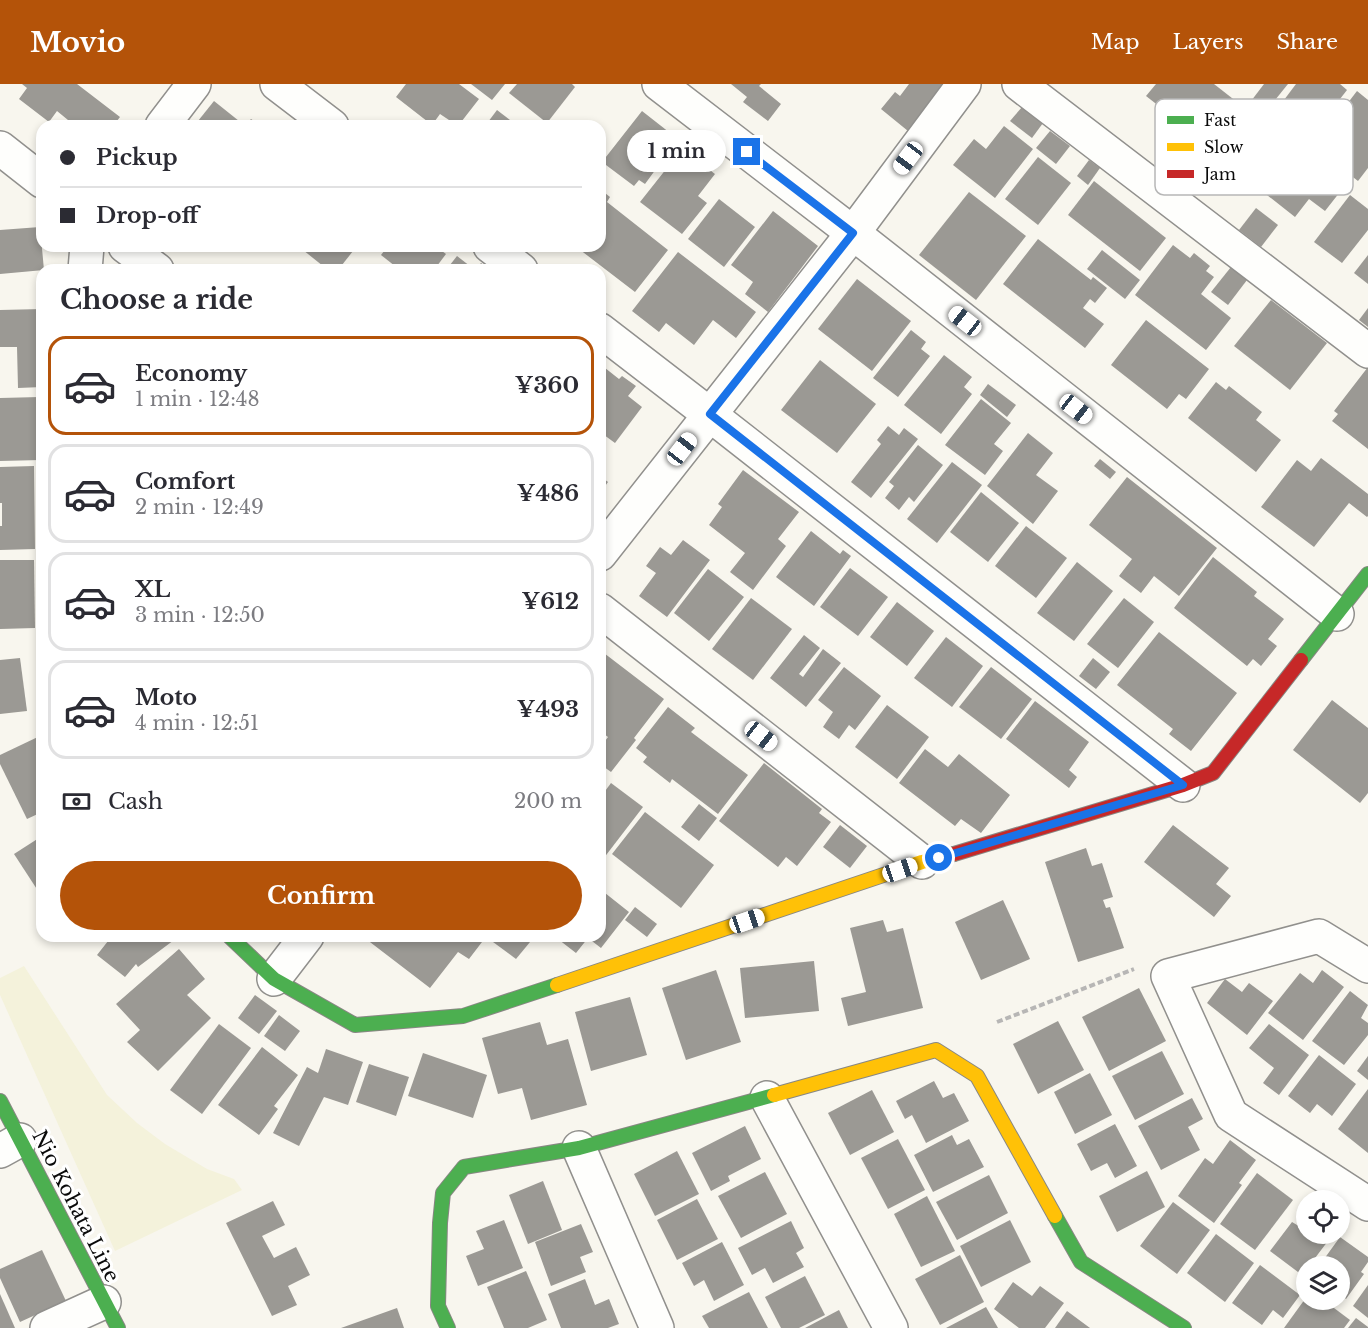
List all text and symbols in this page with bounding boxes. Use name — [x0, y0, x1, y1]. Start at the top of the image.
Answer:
text: Movio — [30, 25, 125, 60]
text: Map — [1091, 29, 1140, 55]
text: Layers — [1173, 29, 1244, 55]
text: Share — [1277, 29, 1338, 55]
legend — [1155, 99, 1353, 195]
text: Fast — [1204, 110, 1236, 130]
callout: 1 min — [627, 131, 726, 173]
text: Slow — [1204, 137, 1244, 157]
route end — [733, 138, 760, 165]
car — [890, 138, 926, 178]
text: 1 min — [648, 139, 705, 163]
text: Pickup — [96, 144, 178, 171]
text: Jam — [1202, 164, 1236, 184]
text: Drop-off — [96, 202, 198, 229]
text: Choose a ride — [60, 283, 253, 316]
car — [945, 303, 985, 339]
icon: car — [63, 359, 117, 413]
text: Economy — [135, 360, 247, 387]
text: ¥360 — [515, 372, 579, 399]
text: 1 min · 12:48 — [135, 387, 260, 411]
car — [1056, 391, 1096, 427]
car — [664, 429, 700, 469]
icon: car — [63, 467, 117, 521]
text: Comfort — [135, 468, 235, 495]
text: ¥486 — [517, 480, 579, 507]
text: 2 min · 12:49 — [135, 495, 264, 519]
icon: car — [63, 575, 117, 629]
text: XL — [135, 576, 170, 603]
text: ¥612 — [522, 588, 579, 615]
text: 3 min · 12:50 — [135, 603, 265, 627]
icon: car — [63, 683, 117, 737]
text: Moto — [135, 684, 197, 711]
text: ¥493 — [517, 696, 579, 723]
text: 4 min · 12:51 — [135, 711, 259, 735]
car — [741, 718, 781, 754]
icon: cash — [60, 785, 93, 818]
text: Cash — [108, 788, 163, 815]
text: 200 m — [514, 789, 582, 813]
route start — [925, 844, 952, 871]
car — [880, 856, 920, 884]
button: Confirm — [60, 861, 582, 930]
car — [727, 907, 767, 935]
street label: Nio Kohata Line — [27, 1126, 125, 1286]
map controls — [1296, 1190, 1350, 1310]
button: locate — [1296, 1190, 1350, 1244]
button: layers — [1296, 1256, 1350, 1310]

